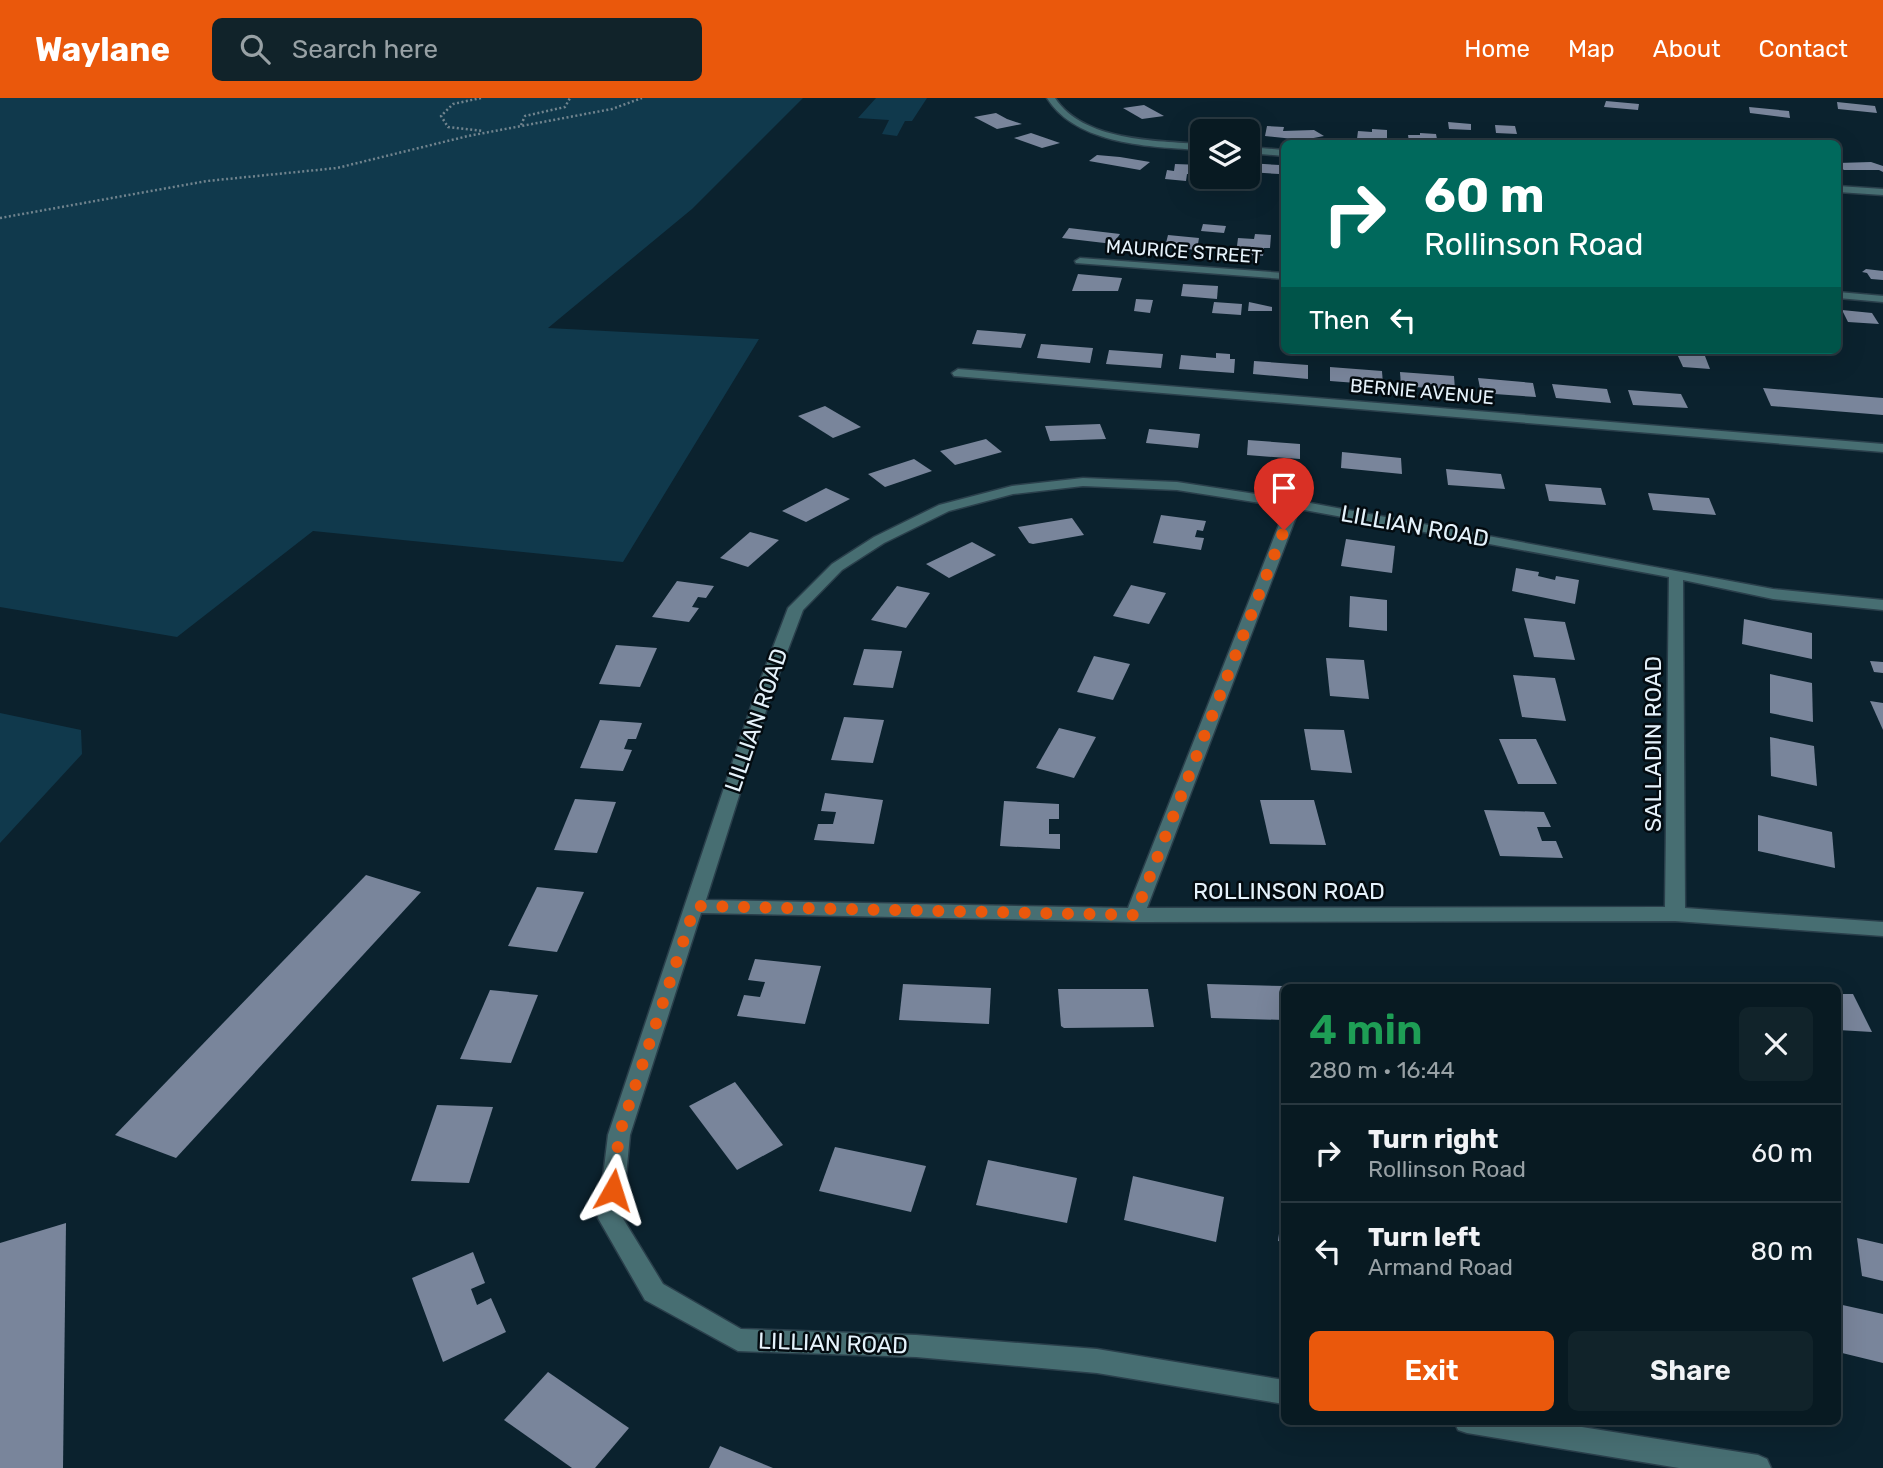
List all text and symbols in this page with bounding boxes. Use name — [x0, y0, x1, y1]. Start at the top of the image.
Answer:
search box — [212, 18, 702, 81]
text: Waylane — [35, 30, 170, 69]
icon: search — [236, 30, 274, 68]
text: Search here — [292, 34, 438, 65]
text: Home — [1464, 35, 1530, 63]
text: Map — [1568, 35, 1615, 63]
text: About — [1653, 35, 1721, 63]
text: Contact — [1759, 35, 1848, 63]
map controls — [1190, 119, 1260, 189]
button: layers — [1190, 119, 1260, 189]
text: 60 m — [1424, 166, 1545, 224]
icon: right — [1309, 168, 1400, 259]
text: Rollinson Road — [1424, 225, 1644, 263]
street label: MAURICE STREET — [1105, 235, 1263, 268]
icon: left — [1384, 301, 1422, 339]
text: Then — [1309, 305, 1370, 336]
street label: BERNIE AVENUE — [1349, 374, 1495, 409]
pin — [1254, 458, 1314, 530]
icon: arrive — [1265, 469, 1303, 507]
street label: LILLIAN ROAD — [1339, 499, 1491, 553]
street label: LILLIAN ROAD — [718, 645, 794, 795]
street label: SALLADIN ROAD — [1639, 656, 1667, 832]
street label: ROLLINSON ROAD — [1193, 877, 1385, 905]
text: 4 min — [1309, 1005, 1423, 1055]
button: close — [1739, 1007, 1813, 1081]
text: 280 m · 16:44 — [1309, 1056, 1455, 1084]
text: Turn right — [1368, 1124, 1498, 1155]
icon: right — [1309, 1134, 1347, 1172]
text: 60 m — [1751, 1138, 1813, 1169]
position arrow — [576, 1153, 650, 1227]
text: Rollinson Road — [1368, 1155, 1526, 1183]
text: Turn left — [1368, 1222, 1480, 1253]
icon: left — [1309, 1232, 1347, 1270]
text: 80 m — [1750, 1236, 1813, 1267]
text: Armand Road — [1368, 1253, 1513, 1281]
street label: LILLIAN ROAD — [758, 1326, 908, 1360]
button: Exit — [1309, 1331, 1554, 1411]
button: Share — [1568, 1331, 1813, 1411]

